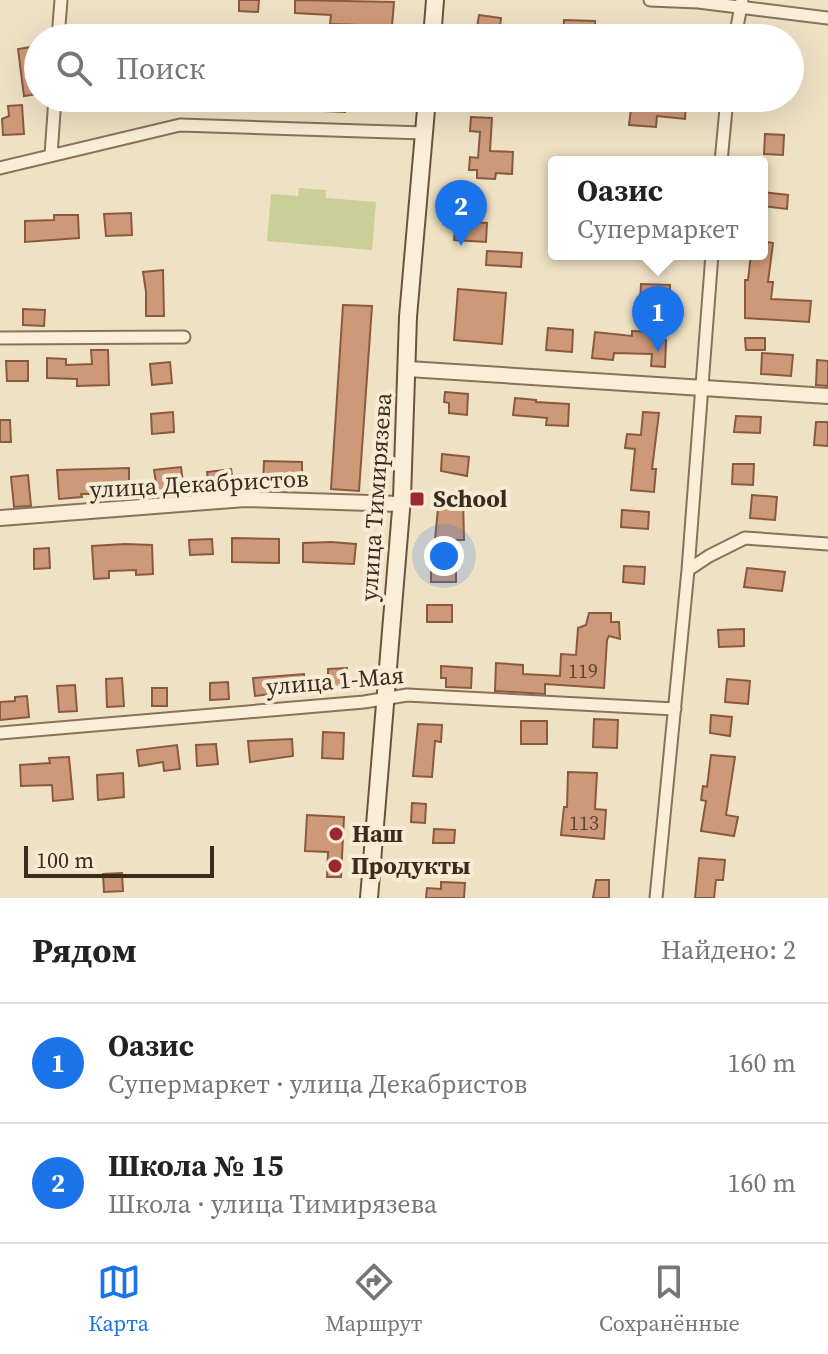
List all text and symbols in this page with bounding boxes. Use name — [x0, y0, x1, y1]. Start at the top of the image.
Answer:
search box — [24, 24, 804, 112]
icon: search — [52, 46, 96, 90]
text: Поиск — [116, 48, 205, 89]
popup — [548, 156, 768, 260]
text: Оазис — [577, 170, 663, 211]
pin: 2 — [435, 180, 487, 246]
text: Супермаркет — [577, 211, 739, 247]
pin: 1 — [632, 286, 684, 352]
street label: улица Тимирязева — [352, 391, 399, 602]
street label: улица Декабристов — [89, 461, 309, 506]
place label: School — [433, 482, 508, 515]
marker: School — [408, 490, 426, 508]
your location — [424, 536, 464, 576]
house number: 119 — [568, 657, 598, 685]
street label: улица 1-Мая — [265, 658, 405, 703]
house number: 113 — [569, 809, 599, 837]
place label: Наш — [352, 817, 404, 850]
marker: Наш — [327, 825, 345, 843]
scale bar — [24, 842, 214, 878]
text: 100 m — [36, 845, 94, 875]
place label: Продукты — [351, 849, 471, 882]
marker: Продукты — [326, 857, 344, 875]
text: Рядом — [32, 927, 137, 973]
text: Найдено: 2 — [661, 932, 796, 968]
text: Оазис — [108, 1025, 194, 1066]
text: 1 — [51, 1045, 65, 1081]
text: 160 m — [728, 1045, 796, 1081]
text: Супермаркет · улица Декабристов — [108, 1066, 527, 1102]
text: Школа № 15 — [108, 1145, 284, 1186]
text: 2 — [51, 1165, 65, 1201]
text: 160 m — [728, 1165, 796, 1201]
text: Школа · улица Тимирязева — [108, 1186, 437, 1222]
tab: Карта — [88, 1260, 149, 1338]
tab: Маршрут — [325, 1260, 422, 1338]
tab: Сохранённые — [599, 1260, 740, 1338]

